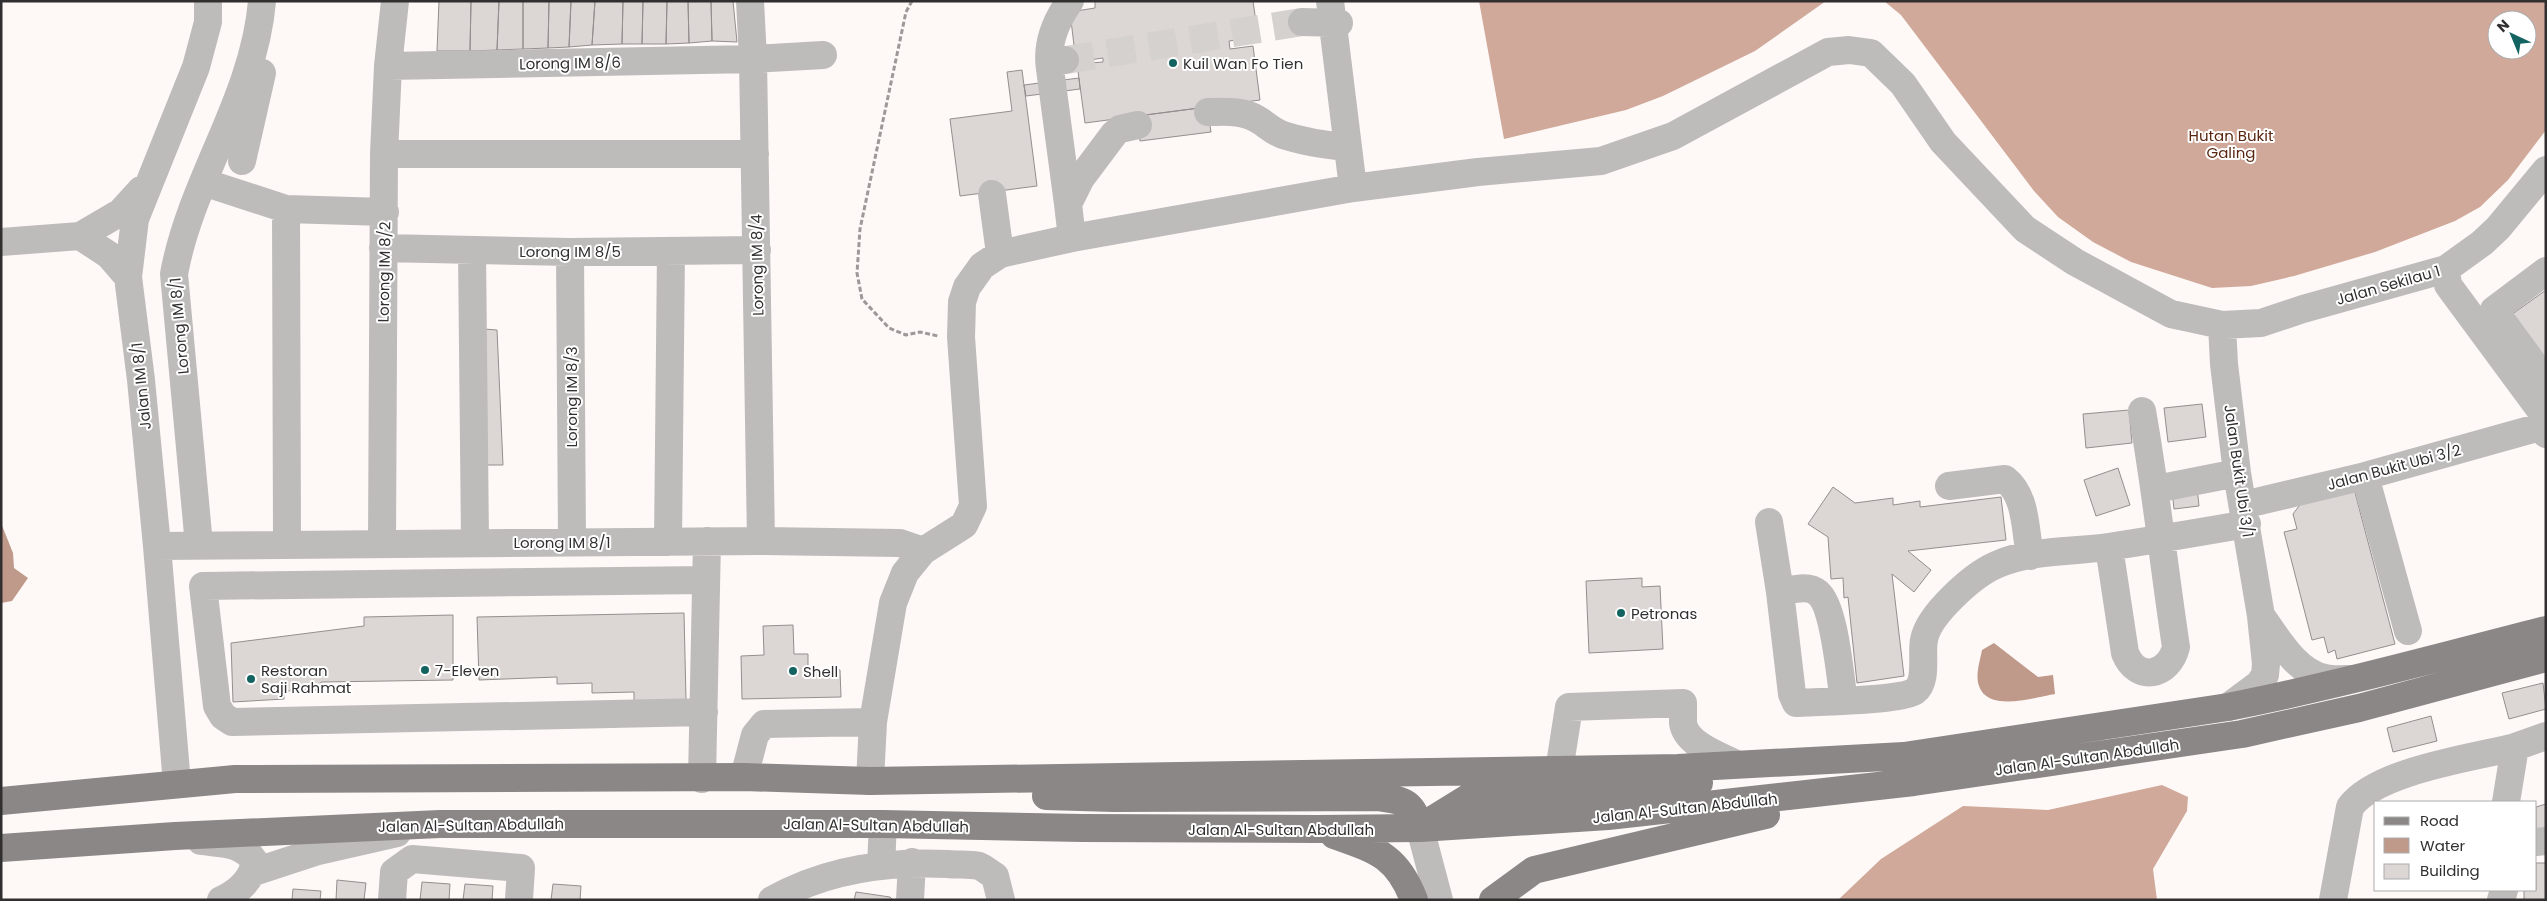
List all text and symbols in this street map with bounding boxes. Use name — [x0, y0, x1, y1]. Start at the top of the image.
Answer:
north arrow — [2487, 10, 2537, 60]
text: N — [2492, 15, 2514, 36]
street label: Lorong IM 8/6 — [519, 52, 621, 74]
place label: Kuil Wan Fo Tien — [1183, 53, 1303, 74]
marker: Kuil Wan Fo Tien — [1167, 57, 1179, 69]
park label: Hutan Bukit Galing — [2189, 125, 2273, 163]
street label: Lorong IM 8/4 — [746, 214, 768, 316]
street label: Lorong IM 8/2 — [373, 221, 395, 323]
street label: Lorong IM 8/5 — [519, 241, 621, 262]
street label: Jalan Sekilau 1 — [2334, 260, 2442, 310]
street label: Lorong IM 8/1 — [164, 277, 194, 375]
street label: Jalan IM 8/1 — [126, 341, 156, 431]
street label: Lorong IM 8/3 — [561, 346, 582, 448]
street label: Jalan Bukit Ubi 3/1 — [2219, 403, 2259, 539]
street label: Jalan Bukit Ubi 3/2 — [2325, 439, 2463, 495]
street label: Lorong IM 8/1 — [513, 532, 611, 553]
place label: Petronas — [1631, 603, 1697, 624]
marker: Petronas — [1615, 607, 1627, 619]
place label: Restoran Saji Rahmat — [261, 660, 351, 698]
place label: 7-Eleven — [435, 660, 499, 681]
place label: Shell — [803, 661, 838, 682]
marker: 7-Eleven — [419, 664, 431, 676]
marker: Shell — [787, 665, 799, 677]
marker: Restoran Saji Rahmat — [245, 673, 257, 685]
street label: Jalan Al-Sultan Abdullah — [1993, 734, 2181, 780]
street label: Jalan Al-Sultan Abdullah — [1591, 788, 1779, 828]
legend — [2374, 801, 2537, 891]
text: Road — [2420, 810, 2459, 831]
street label: Jalan Al-Sultan Abdullah — [378, 813, 564, 837]
street label: Jalan Al-Sultan Abdullah — [783, 813, 969, 837]
street label: Jalan Al-Sultan Abdullah — [1188, 819, 1374, 840]
text: Water — [2420, 835, 2466, 856]
text: Building — [2420, 860, 2480, 881]

